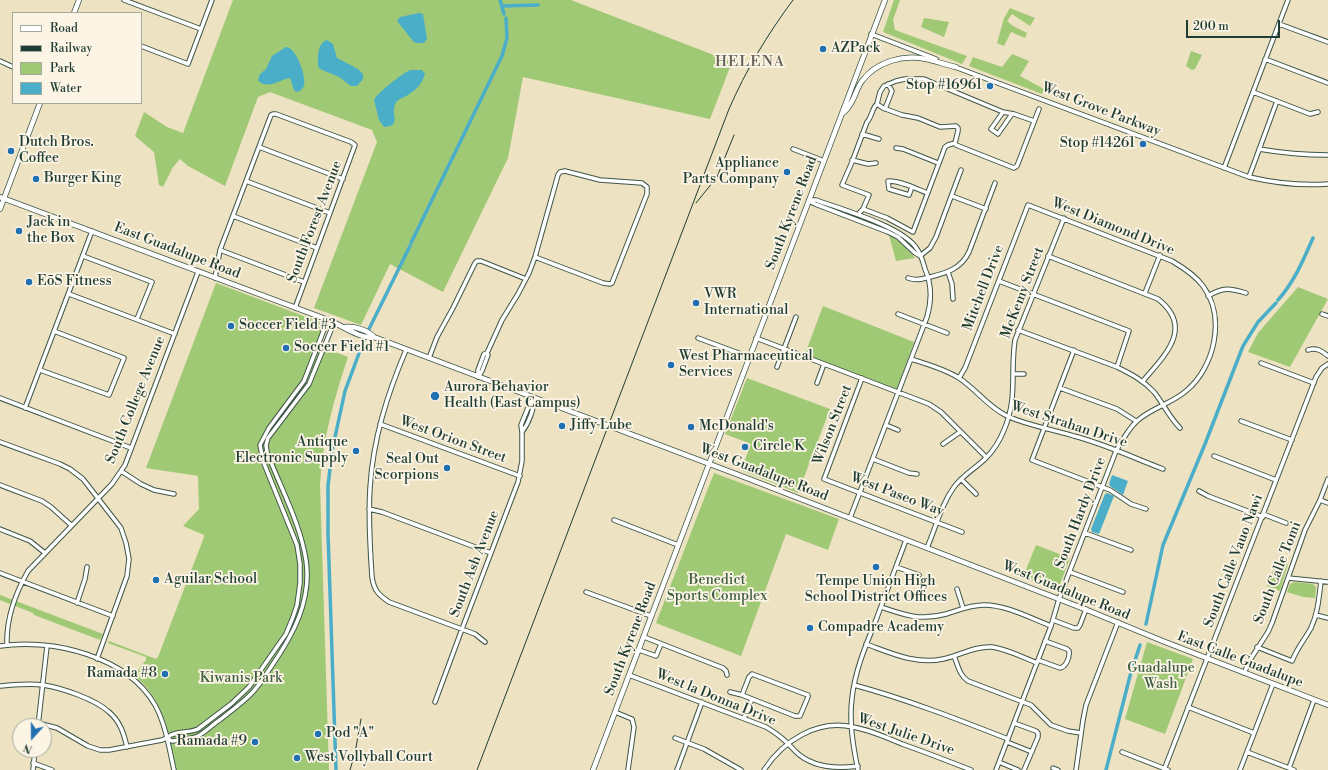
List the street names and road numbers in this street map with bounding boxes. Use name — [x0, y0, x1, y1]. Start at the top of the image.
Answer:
street label: West Grove Parkway — [1039, 80, 1163, 140]
street label: South Kyrene Road — [763, 154, 821, 272]
street label: South Forest Avenue — [284, 159, 346, 285]
street label: West Diamond Drive — [1049, 195, 1177, 259]
street label: East Guadalupe Road — [111, 219, 243, 283]
street label: Mitchell Drive — [960, 243, 1008, 333]
street label: McKemy Street — [998, 245, 1048, 341]
street label: South College Avenue — [103, 334, 169, 466]
street label: Wilson Street — [810, 383, 856, 467]
street label: West Strahan Drive — [1009, 398, 1129, 452]
street label: West Orion Street — [398, 413, 508, 467]
street label: West Guadalupe Road — [698, 441, 830, 505]
street label: South Hardy Drive — [1052, 455, 1110, 571]
street label: West Paseo Way — [848, 470, 946, 520]
street label: South Calle Vauo Nawi — [1201, 492, 1267, 630]
street label: South Ash Avenue — [447, 508, 503, 620]
street label: South Calle Tomi — [1251, 519, 1305, 627]
street label: West Guadalupe Road — [1000, 558, 1132, 624]
street label: South Kyrene Road — [602, 580, 660, 698]
street label: East Calle Guadalupe — [1175, 628, 1305, 692]
street label: West la Donna Drive — [653, 666, 779, 730]
street label: West Julie Drive — [855, 711, 957, 759]

